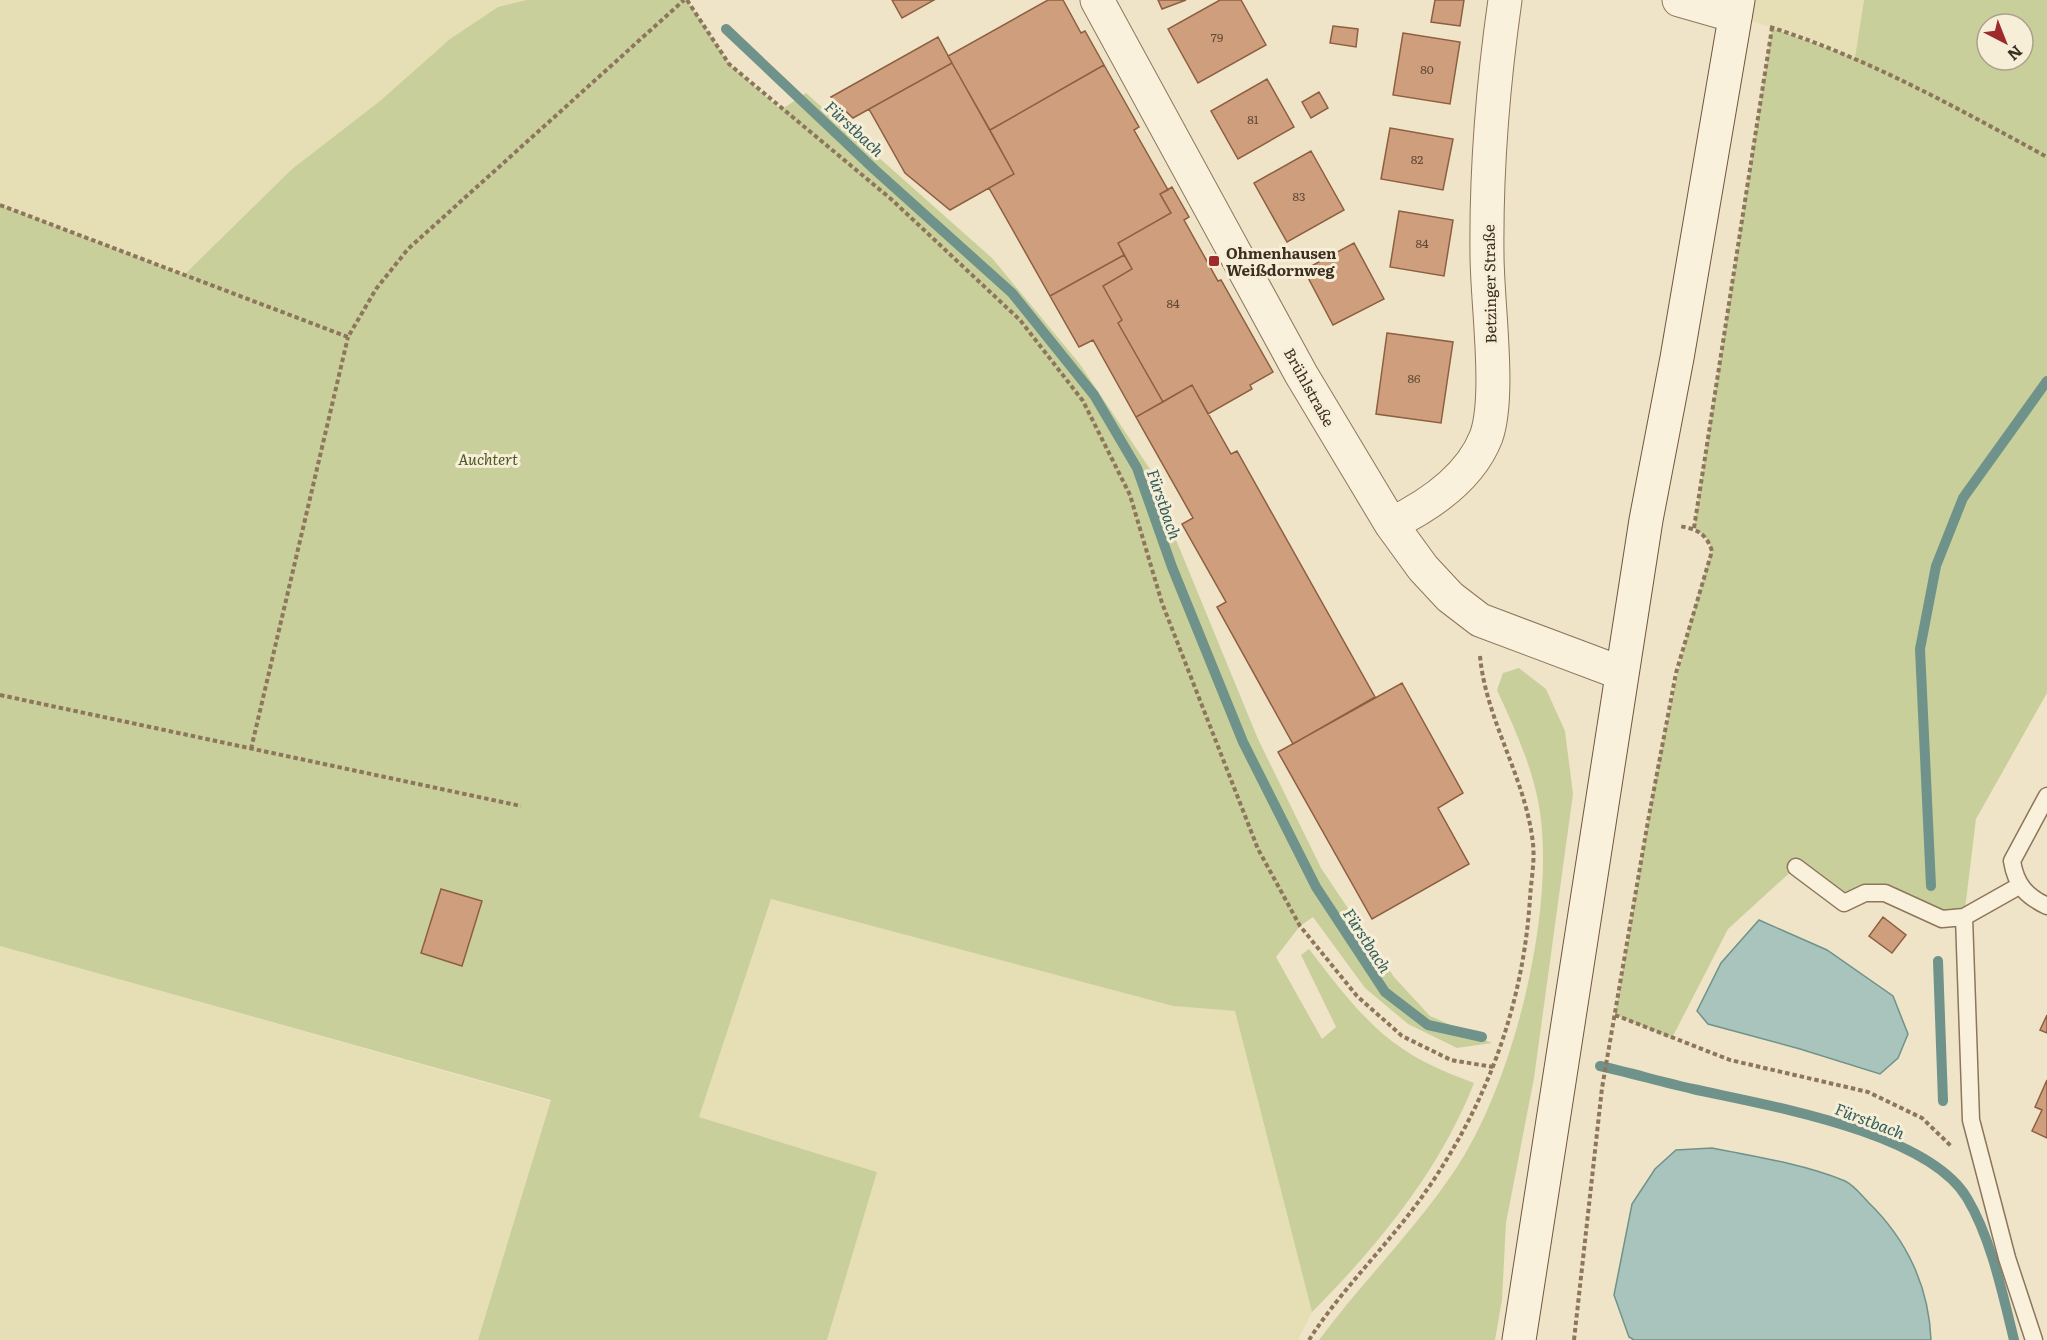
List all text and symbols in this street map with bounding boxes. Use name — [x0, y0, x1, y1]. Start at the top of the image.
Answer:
north arrow — [1975, 12, 2035, 72]
house number: 79 — [1211, 28, 1223, 46]
text: N — [2003, 40, 2029, 67]
house number: 80 — [1420, 60, 1434, 78]
water label: Fürstbach — [820, 94, 890, 162]
house number: 81 — [1247, 110, 1259, 128]
house number: 82 — [1411, 150, 1423, 168]
house number: 83 — [1292, 187, 1306, 205]
street label: Betzinger Straße — [1476, 224, 1502, 344]
house number: 84 — [1415, 234, 1429, 252]
place label: Ohmenhausen Weißdornweg — [1226, 241, 1337, 281]
marker: Ohmenhausen Weißdornweg — [1207, 254, 1221, 268]
house number: 84 — [1166, 294, 1180, 312]
street label: Brühlstraße — [1279, 343, 1341, 431]
house number: 86 — [1407, 369, 1421, 387]
park label: Auchtert — [458, 447, 518, 470]
water label: Fürstbach — [1142, 466, 1188, 543]
water label: Fürstbach — [1338, 903, 1398, 978]
water label: Fürstbach — [1832, 1096, 1909, 1144]

